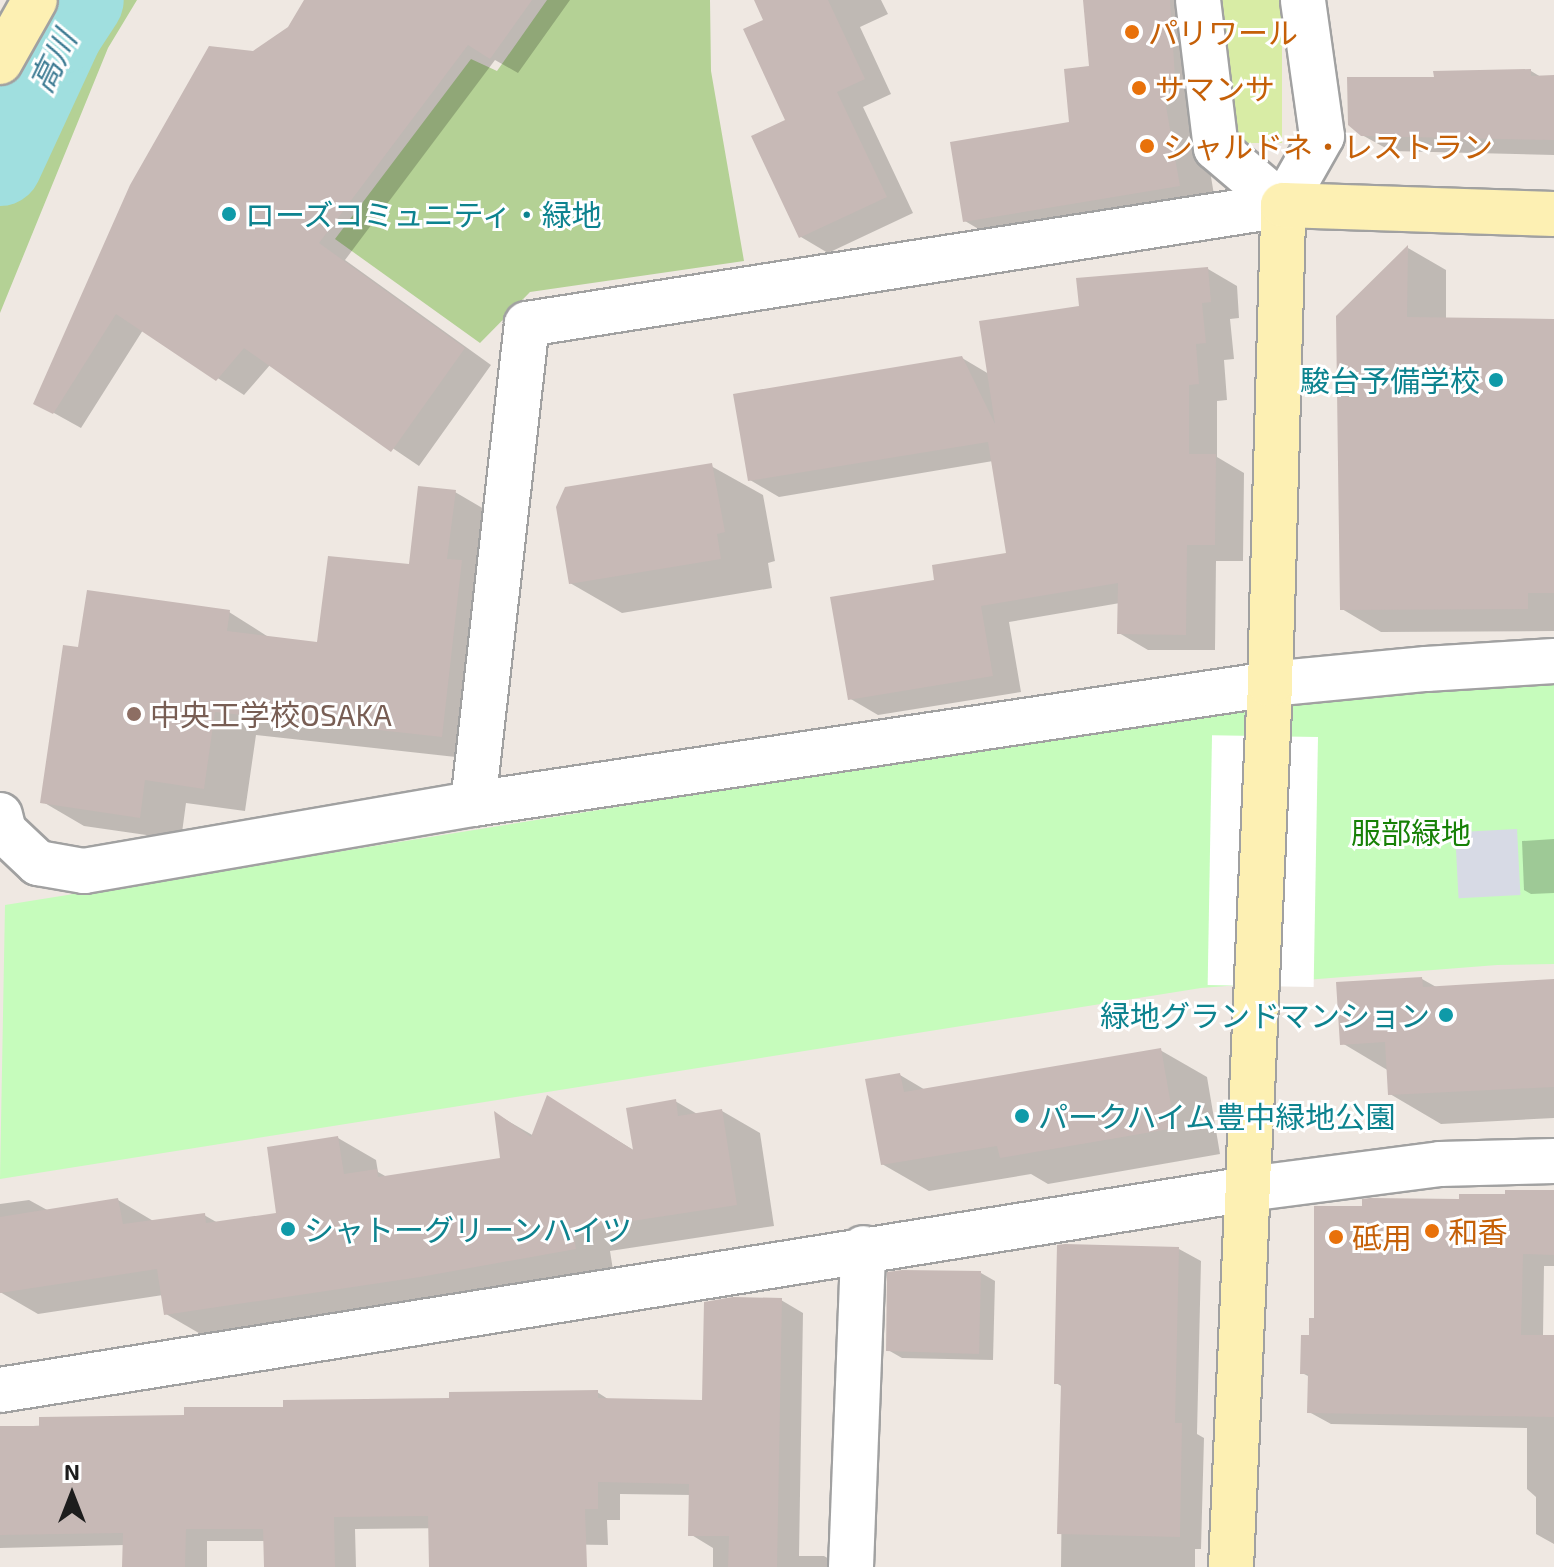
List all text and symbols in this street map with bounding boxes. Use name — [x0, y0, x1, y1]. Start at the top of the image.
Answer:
place label: パリワール — [1148, 14, 1298, 50]
marker: パリワール — [1123, 23, 1141, 41]
water label: 高川 — [21, 24, 83, 98]
place label: サマンサ — [1155, 70, 1275, 106]
marker: サマンサ — [1130, 79, 1148, 97]
place label: シャルドネ・レストラン — [1163, 128, 1493, 164]
marker: シャルドネ・レストラン — [1138, 137, 1156, 155]
place label: ローズコミュニティ・緑地 — [245, 196, 605, 232]
marker: ローズコミュニティ・緑地 — [220, 205, 238, 223]
place label: 駿台予備学校 — [1300, 362, 1480, 398]
marker: 駿台予備学校 — [1487, 371, 1505, 389]
place label: 中央工学校OSAKA — [150, 696, 392, 732]
marker: 中央工学校OSAKA — [125, 705, 143, 723]
park label: 服部緑地 — [1351, 814, 1471, 850]
place label: 緑地グランドマンション — [1100, 997, 1430, 1033]
marker: 緑地グランドマンション — [1437, 1006, 1455, 1024]
place label: パークハイム豊中緑地公園 — [1038, 1098, 1398, 1134]
marker: パークハイム豊中緑地公園 — [1013, 1107, 1031, 1125]
place label: シャトーグリーンハイツ — [304, 1211, 634, 1247]
place label: 和香 — [1448, 1213, 1508, 1249]
place label: 砥用 — [1352, 1219, 1412, 1255]
marker: シャトーグリーンハイツ — [279, 1220, 297, 1238]
marker: 和香 — [1423, 1222, 1441, 1240]
marker: 砥用 — [1327, 1228, 1345, 1246]
north arrow — [32, 1455, 112, 1535]
text: N — [64, 1458, 80, 1484]

